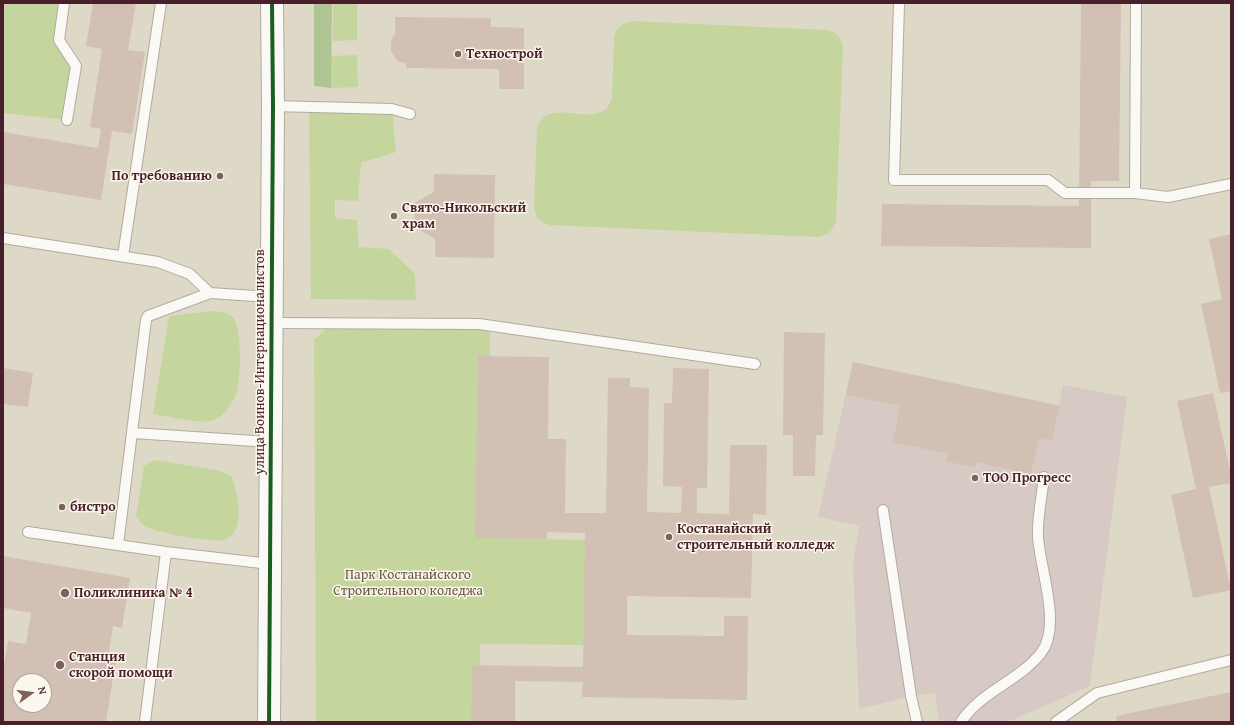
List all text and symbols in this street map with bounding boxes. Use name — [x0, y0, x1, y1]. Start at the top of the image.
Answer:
place label: Технострой — [466, 46, 543, 62]
marker: Технострой — [453, 49, 463, 59]
place label: По требованию — [112, 168, 212, 184]
marker: По требованию — [215, 171, 225, 181]
place label: Свято-Никольский храм — [402, 200, 526, 232]
marker: Свято-Никольский храм — [389, 211, 399, 221]
street label: улица Воинов-Интернационалистов — [252, 249, 268, 475]
place label: ТОО Прогресс — [983, 470, 1071, 486]
marker: ТОО Прогресс — [970, 473, 980, 483]
place label: бистро — [70, 499, 116, 515]
marker: бистро — [57, 502, 67, 512]
place label: Костанайский строительный колледж — [677, 521, 835, 554]
marker: Костанайский строительный колледж — [664, 532, 674, 542]
park label: Парк Костанайского Строительного коледжа — [333, 567, 483, 600]
place label: Поликлиника № 4 — [74, 585, 193, 601]
marker: Поликлиника № 4 — [59, 587, 71, 599]
place label: Станция скорой помощи — [69, 649, 173, 682]
marker: Станция скорой помощи — [54, 659, 66, 671]
north arrow — [12, 673, 52, 713]
text: N — [34, 685, 51, 696]

